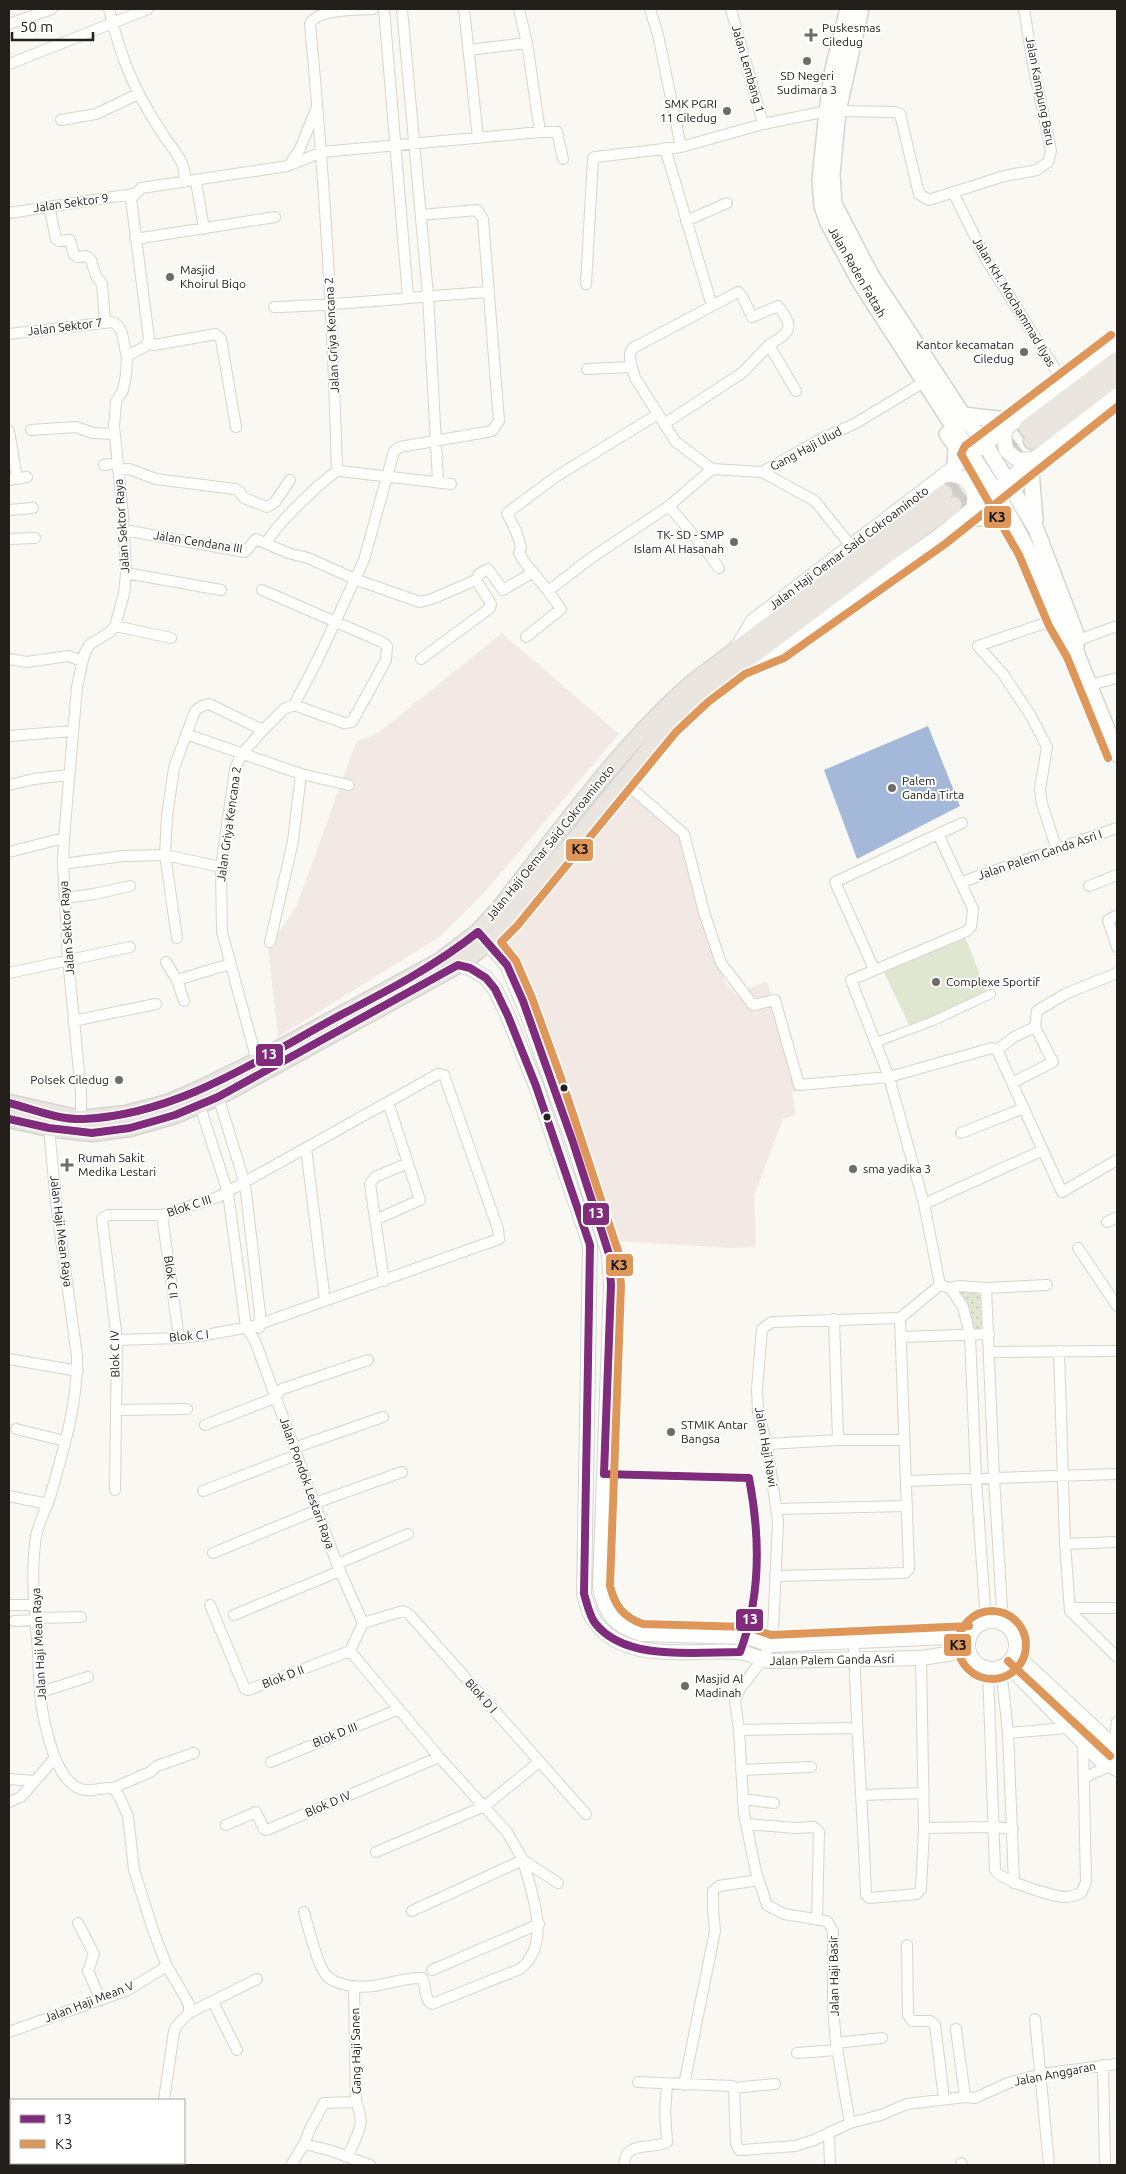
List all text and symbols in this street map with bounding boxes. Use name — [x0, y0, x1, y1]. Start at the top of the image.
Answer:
scale bar — [12, 10, 94, 42]
text: 50 m — [20, 18, 53, 35]
place label: Puskesmas Ciledug — [822, 21, 881, 48]
street label: Jalan Lembang 1 — [730, 24, 767, 114]
marker: Puskesmas Ciledug — [804, 28, 818, 42]
street label: Jalan Kampung Baru — [1024, 35, 1057, 146]
marker: SD Negeri Sudimara 3 — [801, 55, 813, 67]
place label: SD Negeri Sudimara 3 — [777, 69, 837, 96]
place label: SMK PGRI 11 Ciledug — [660, 97, 717, 124]
marker: SMK PGRI 11 Ciledug — [721, 105, 733, 117]
street label: Jalan Sektor 9 — [33, 191, 109, 214]
street label: Jalan Raden Fattah — [826, 224, 889, 319]
street label: Jalan KH. Mochammad Ilyas — [971, 235, 1058, 369]
place label: Masjid Khoirul Biqo — [180, 263, 246, 290]
marker: Masjid Khoirul Biqo — [164, 271, 176, 283]
street label: Jalan Griya Kencana 2 — [322, 277, 341, 393]
street label: Jalan Sektor 7 — [27, 315, 103, 338]
place label: Kantor kecamatan Ciledug — [916, 338, 1014, 365]
marker: Kantor kecamatan Ciledug — [1018, 346, 1030, 358]
street label: Gang Haji Ulud — [768, 424, 844, 473]
street label: Jalan Sektor Raya — [112, 478, 131, 574]
street label: Jalan Haji Oemar Said Cokroaminoto — [767, 483, 931, 612]
line badge: K3 — [983, 505, 1012, 529]
text: K3 — [988, 509, 1006, 525]
street label: Jalan Cendana III — [153, 528, 244, 555]
place label: TK- SD - SMP Islam Al Hasanah — [634, 528, 724, 555]
marker: TK- SD - SMP Islam Al Hasanah — [728, 536, 740, 548]
street label: Jalan Haji Oemar Said Cokroaminoto — [483, 762, 616, 923]
street label: Jalan Griya Kencana 2 — [214, 766, 243, 882]
place label: Palem Ganda Tirta — [902, 774, 964, 801]
marker: Palem Ganda Tirta — [886, 782, 898, 794]
street label: Jalan Palem Ganda Asri I — [976, 827, 1104, 882]
line badge: K3 — [565, 838, 594, 862]
text: K3 — [571, 841, 589, 857]
street label: Jalan Sektor Raya — [57, 880, 76, 976]
place label: Complexe Sportif — [946, 975, 1040, 988]
marker: Complexe Sportif — [930, 976, 942, 988]
line badge: 13 — [255, 1043, 284, 1067]
text: 13 — [261, 1046, 277, 1062]
place label: Polsek Ciledug — [30, 1073, 109, 1086]
marker: Polsek Ciledug — [113, 1074, 125, 1086]
unlabelled marker — [559, 1083, 569, 1093]
unlabelled marker — [542, 1112, 552, 1122]
place label: Rumah Sakit Medika Lestari — [78, 1151, 156, 1178]
marker: Rumah Sakit Medika Lestari — [60, 1158, 74, 1172]
place label: sma yadika 3 — [863, 1162, 931, 1175]
marker: sma yadika 3 — [847, 1163, 859, 1175]
street label: Jalan Haji Mean Raya — [48, 1174, 75, 1288]
street label: Blok C III — [165, 1192, 213, 1219]
line badge: 13 — [582, 1202, 610, 1226]
text: 13 — [588, 1205, 604, 1221]
line badge: K3 — [605, 1253, 634, 1277]
street label: Blok C II — [162, 1255, 181, 1299]
text: K3 — [610, 1257, 628, 1273]
street label: Blok C I — [169, 1327, 209, 1344]
street label: Blok C IV — [108, 1330, 121, 1378]
street label: Jalan Haji Nawi — [753, 1406, 780, 1488]
street label: Jalan Pondok Lestari Raya — [278, 1415, 337, 1551]
place label: STMIK Antar Bangsa — [681, 1418, 748, 1445]
marker: STMIK Antar Bangsa — [665, 1426, 677, 1438]
street label: Jalan Haji Mean Raya — [29, 1588, 48, 1701]
line badge: 13 — [735, 1608, 764, 1632]
text: 13 — [742, 1611, 758, 1627]
line badge: K3 — [943, 1633, 972, 1657]
text: K3 — [949, 1637, 967, 1653]
street label: Jalan Palem Ganda Asri — [770, 1652, 895, 1667]
street label: Blok D II — [260, 1663, 306, 1690]
place label: Masjid Al Madinah — [695, 1672, 743, 1699]
street label: Blok D I — [463, 1676, 500, 1715]
marker: Masjid Al Madinah — [679, 1680, 691, 1692]
street label: Blok D III — [311, 1720, 359, 1749]
street label: Blok D IV — [303, 1788, 353, 1819]
street label: Jalan Haji Basir — [826, 1935, 841, 2016]
street label: Jalan Haji Mean V — [42, 1978, 136, 2025]
street label: Gang Haji Sanen — [348, 2008, 363, 2094]
street label: Jalan Anggaran — [1013, 2059, 1097, 2088]
legend — [10, 2099, 185, 2164]
text: 13 — [55, 2110, 72, 2127]
text: K3 — [55, 2135, 73, 2152]

